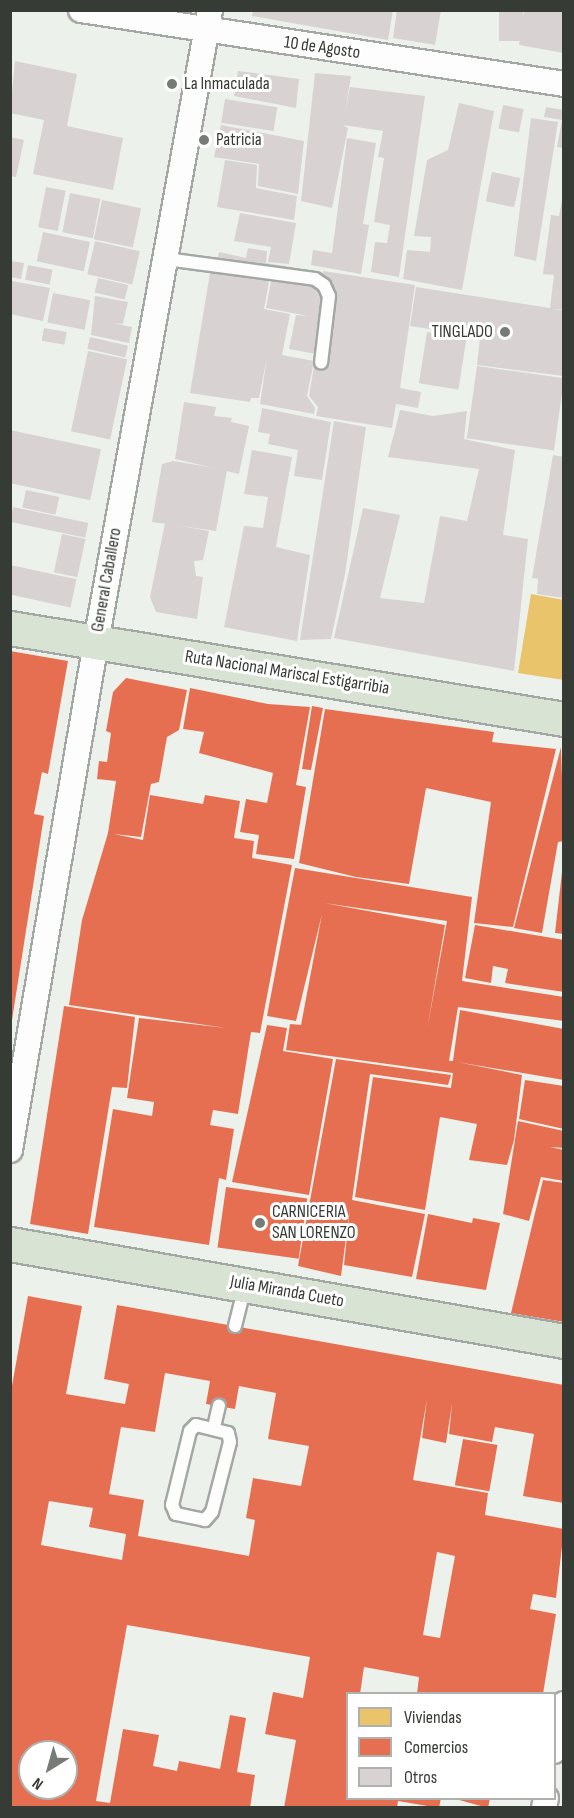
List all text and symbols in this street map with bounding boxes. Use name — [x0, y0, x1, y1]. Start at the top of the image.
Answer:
street label: 10 de Agosto — [283, 32, 361, 64]
place label: La Inmaculada — [184, 73, 270, 95]
marker: La Inmaculada — [165, 77, 179, 91]
place label: Patricia — [216, 129, 262, 151]
marker: Patricia — [197, 133, 211, 147]
place label: TINGLADO — [432, 321, 493, 343]
marker: TINGLADO — [498, 325, 512, 339]
street label: General Caballero — [87, 526, 127, 634]
street label: Ruta Nacional Mariscal Estigarribia — [183, 646, 391, 700]
place label: CARNICERIA SAN LORENZO — [272, 1202, 356, 1244]
marker: CARNICERIA SAN LORENZO — [253, 1216, 267, 1230]
street label: Julia Miranda Cueto — [228, 1271, 346, 1313]
legend — [346, 1692, 556, 1800]
text: Viviendas — [404, 1707, 462, 1728]
text: Comercios — [404, 1737, 468, 1758]
north arrow — [18, 1740, 78, 1800]
text: Otros — [404, 1767, 437, 1788]
text: N — [29, 1773, 47, 1793]

